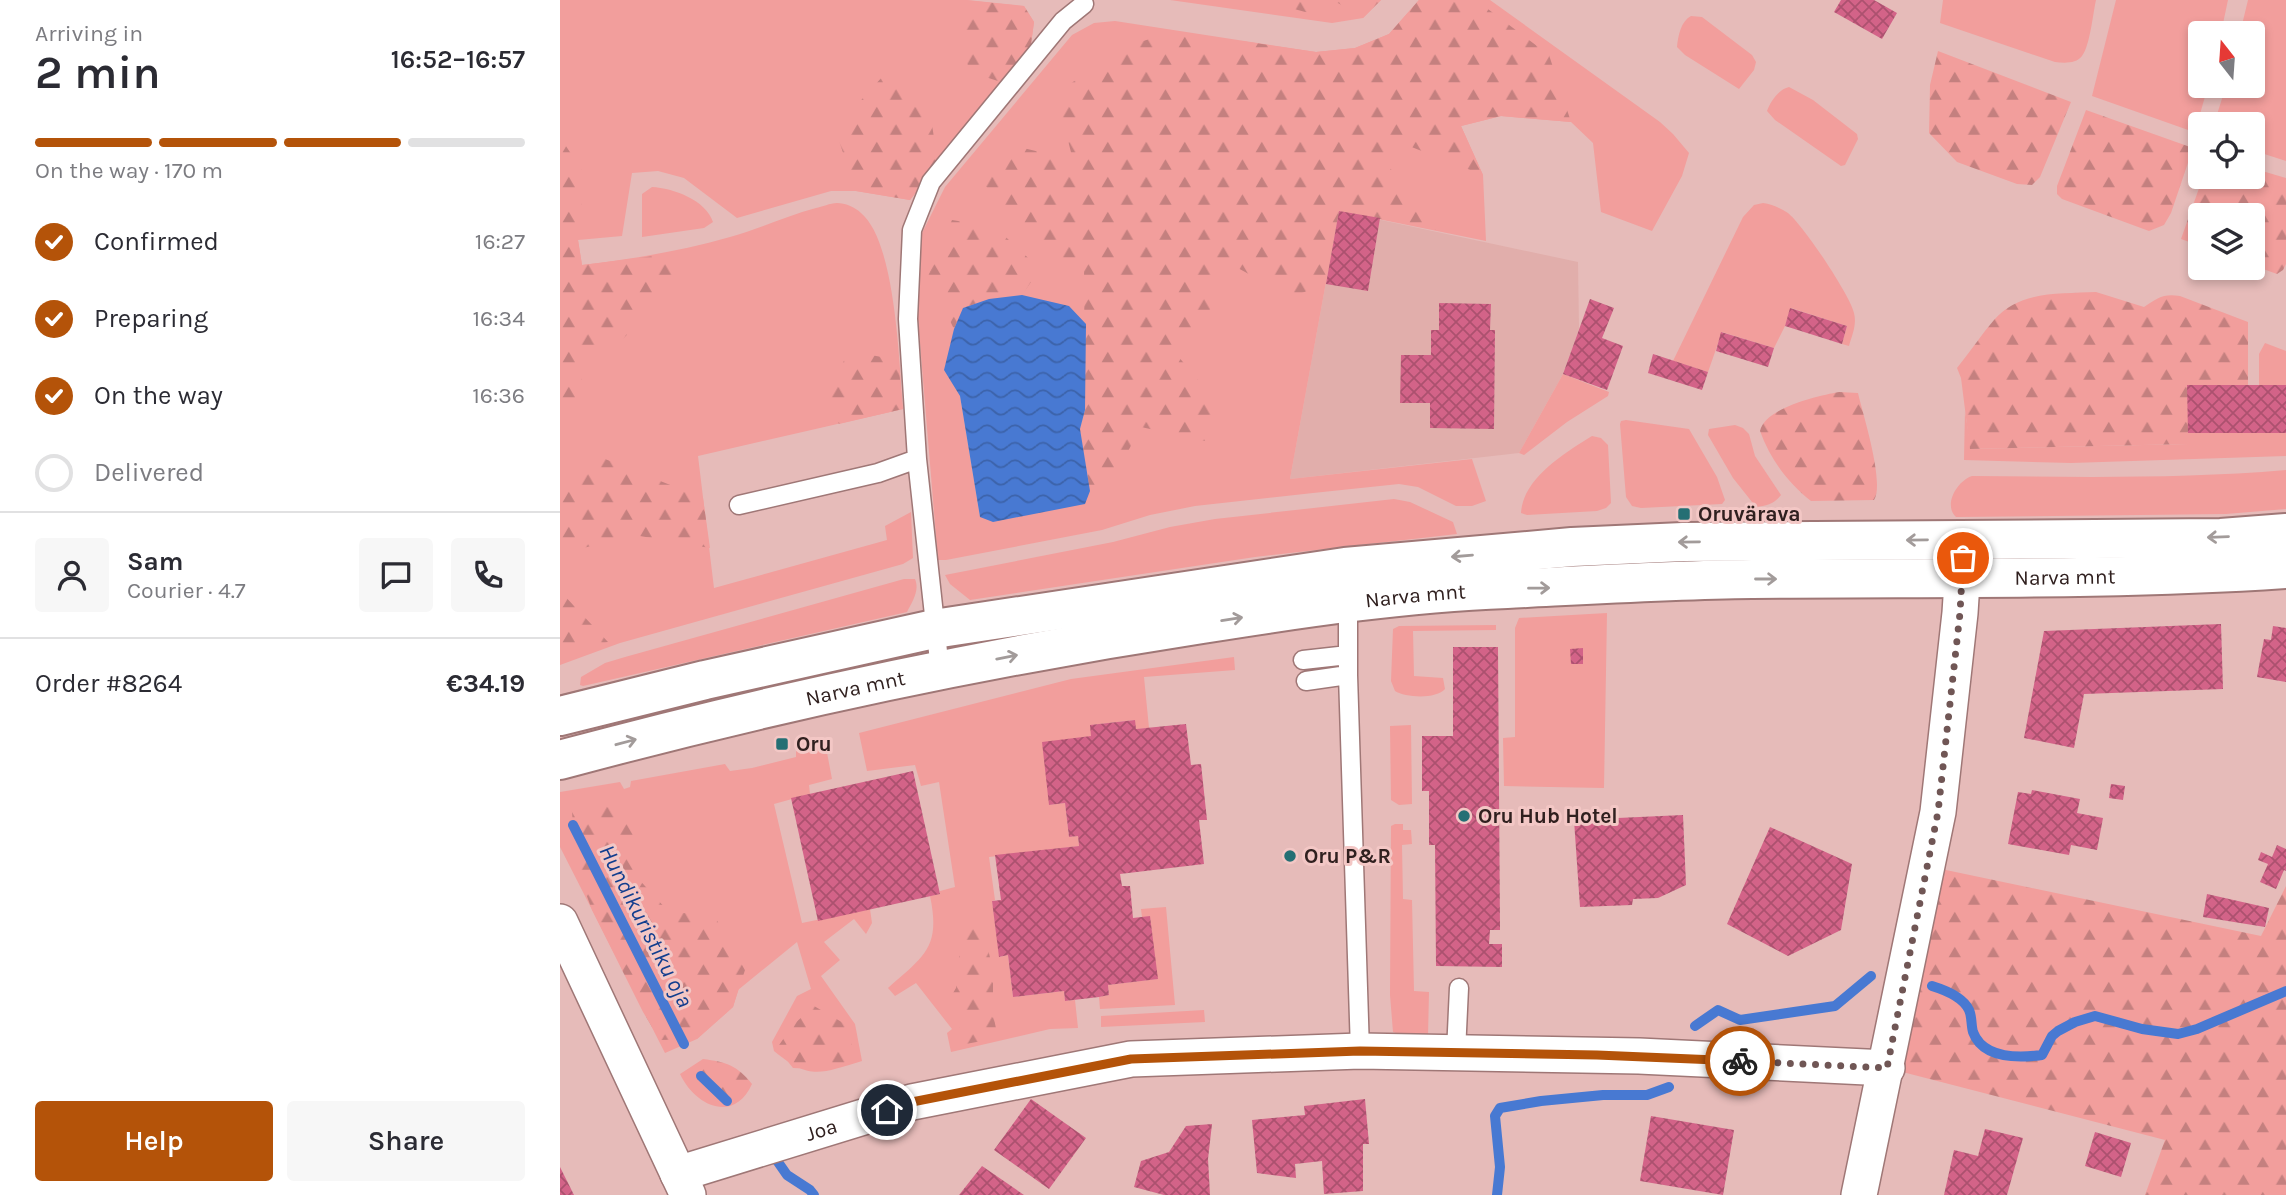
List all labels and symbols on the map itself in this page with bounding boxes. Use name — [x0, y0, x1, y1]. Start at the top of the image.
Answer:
north arrow — [2188, 21, 2264, 98]
place label: Oruvärava — [1698, 502, 1801, 526]
marker: Oruvärava — [1676, 506, 1692, 522]
pin — [1933, 528, 1993, 588]
one-way arrow — [2207, 531, 2230, 544]
one-way arrow — [1906, 533, 1929, 547]
one-way arrow — [1678, 536, 1701, 549]
one-way arrow — [1452, 550, 1474, 563]
street label: Narva mnt — [2014, 564, 2116, 590]
one-way arrow — [1754, 572, 1777, 586]
street label: Narva mnt — [1364, 579, 1467, 613]
one-way arrow — [1527, 581, 1550, 595]
one-way arrow — [1220, 612, 1242, 625]
one-way arrow — [995, 650, 1018, 664]
street label: Narva mnt — [803, 666, 907, 711]
place label: Oru — [796, 732, 832, 756]
one-way arrow — [614, 735, 637, 748]
marker: Oru — [774, 736, 790, 752]
place label: Oru Hub Hotel — [1478, 804, 1618, 828]
marker: Oru Hub Hotel — [1456, 808, 1472, 824]
water label: Hundikuristiku oja — [593, 840, 699, 1012]
place label: Oru P&R — [1304, 844, 1391, 868]
marker: Oru P&R — [1282, 848, 1298, 864]
courier — [1705, 1026, 1775, 1096]
pin — [857, 1080, 917, 1140]
street label: Joa — [803, 1114, 840, 1146]

